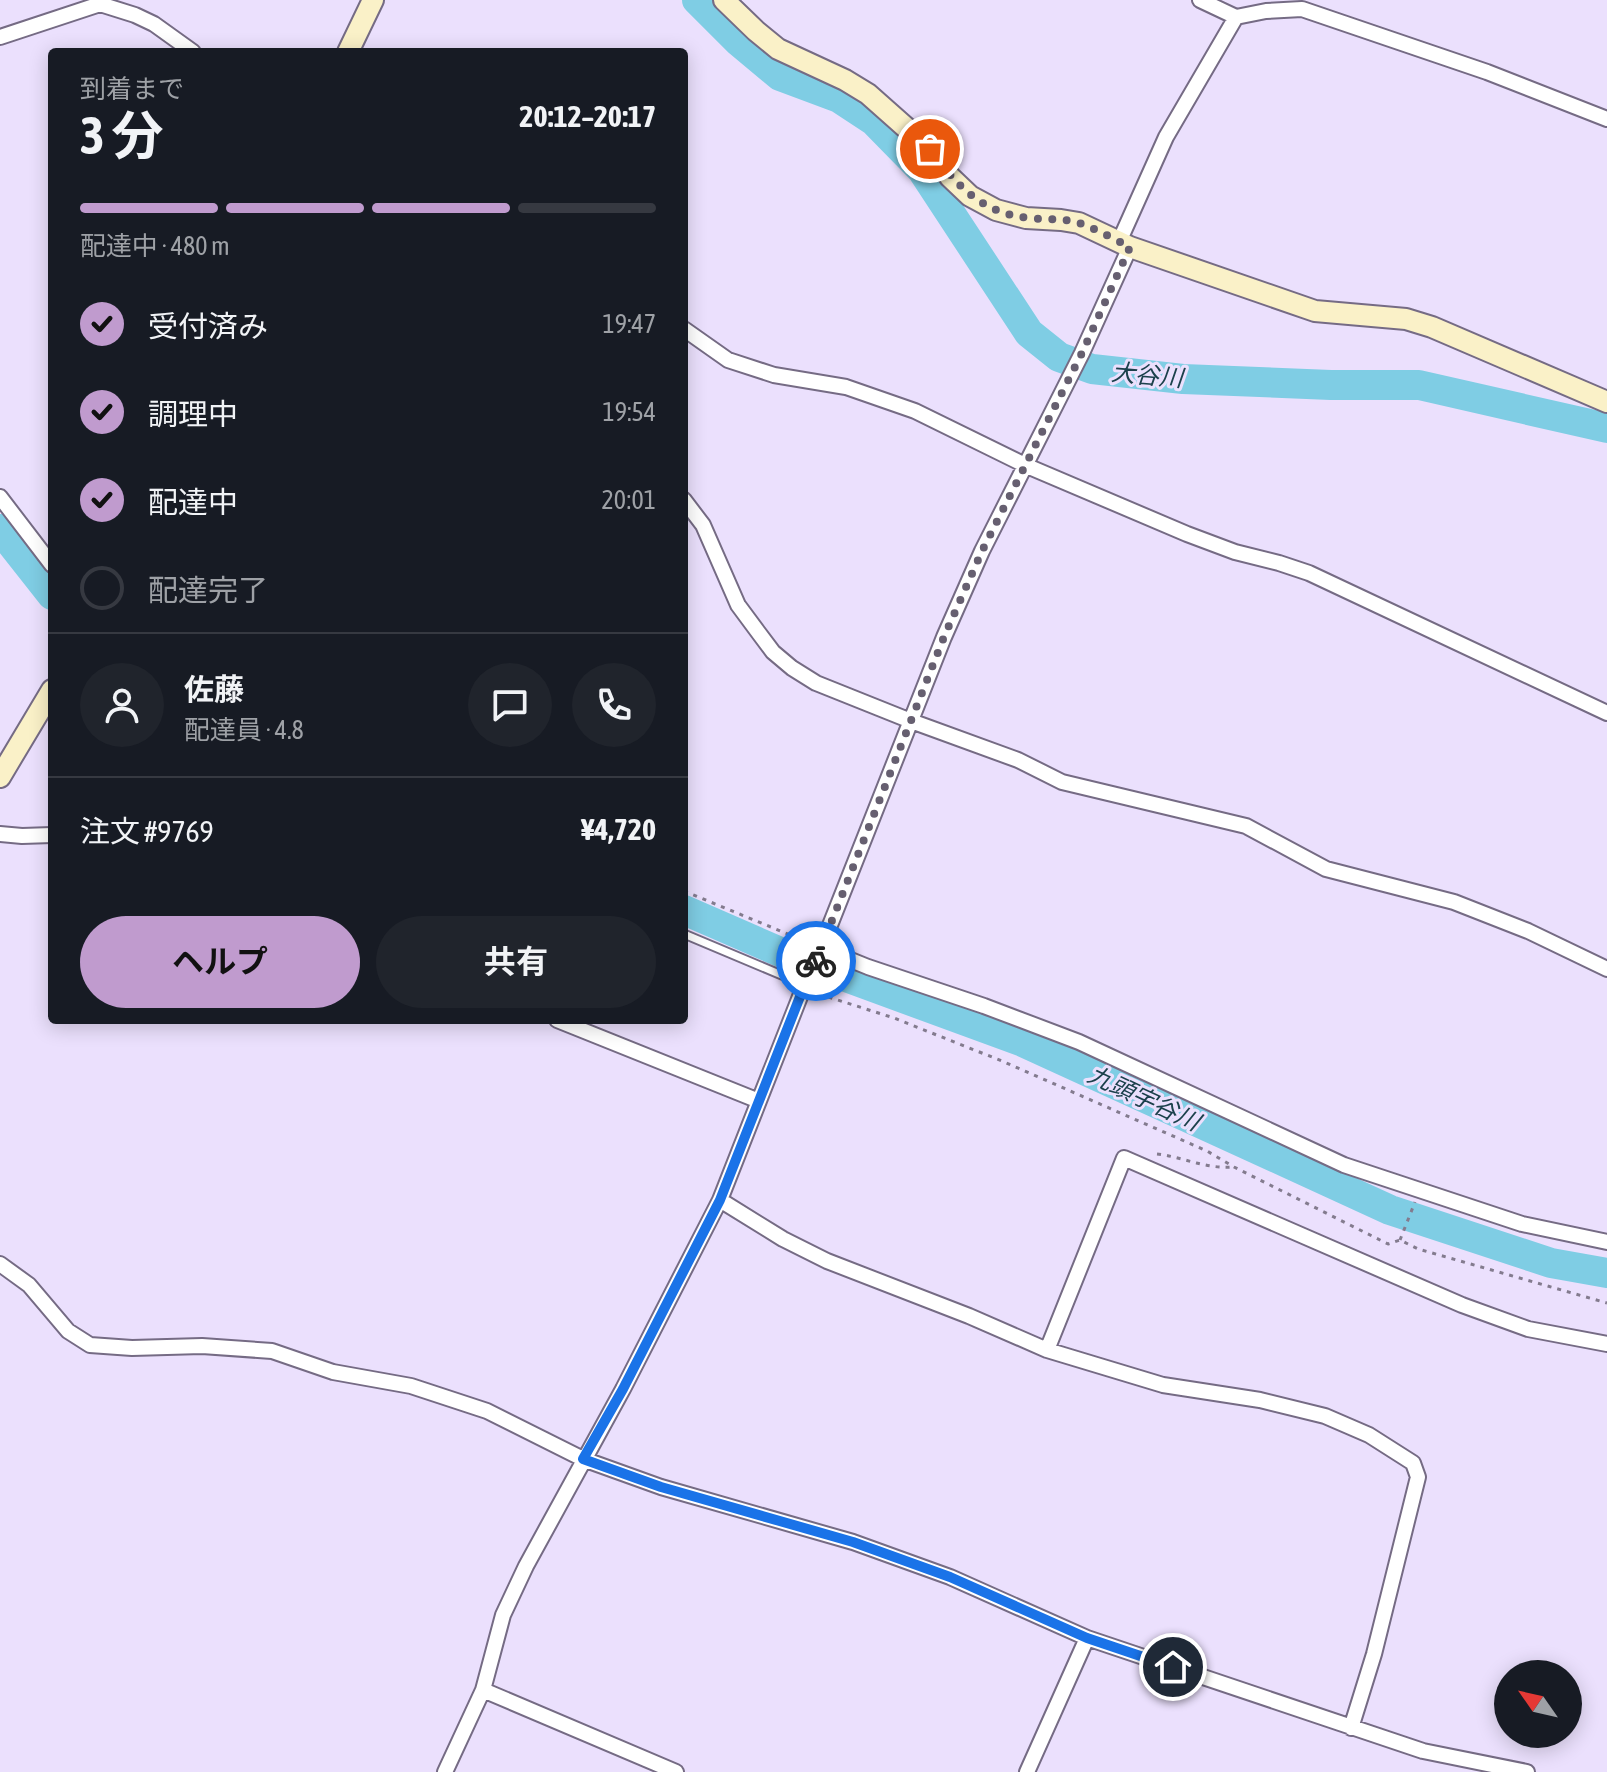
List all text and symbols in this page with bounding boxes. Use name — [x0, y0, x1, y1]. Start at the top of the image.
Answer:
text: 到着まで — [80, 74, 184, 104]
text: 20:12–20:17 — [519, 99, 656, 133]
text: 3 分 — [80, 105, 164, 165]
pin — [896, 115, 964, 183]
icon: bag — [908, 127, 952, 171]
text: 配達中 · 480 m — [80, 231, 230, 261]
icon: check — [80, 302, 124, 346]
text: 受付済み — [148, 309, 268, 343]
text: 19:47 — [602, 309, 656, 339]
water label: 大谷川 — [1110, 358, 1187, 392]
icon: check — [80, 390, 124, 434]
text: 調理中 — [148, 397, 238, 431]
text: 19:54 — [602, 397, 656, 427]
icon: check — [80, 478, 124, 522]
text: 配達中 — [148, 485, 238, 519]
text: 20:01 — [601, 485, 656, 515]
text: 配達完了 — [148, 573, 268, 607]
button: person — [80, 663, 164, 747]
button: chat — [468, 663, 552, 747]
button: phone — [572, 663, 656, 747]
text: 佐藤 — [184, 672, 244, 706]
text: 配達員 · 4.8 — [184, 715, 304, 745]
text: ¥4,720 — [581, 812, 656, 846]
text: 注文 #9769 — [80, 814, 214, 848]
button: ヘルプ — [80, 916, 360, 1008]
button: 共有 — [376, 916, 656, 1008]
courier — [776, 921, 856, 1001]
icon: bike — [794, 939, 838, 983]
water label: 九頭宇谷川 — [1084, 1060, 1207, 1137]
pin — [1139, 1633, 1207, 1701]
icon: home — [1151, 1645, 1195, 1689]
north arrow — [1494, 1660, 1582, 1748]
map controls — [1494, 1660, 1582, 1748]

